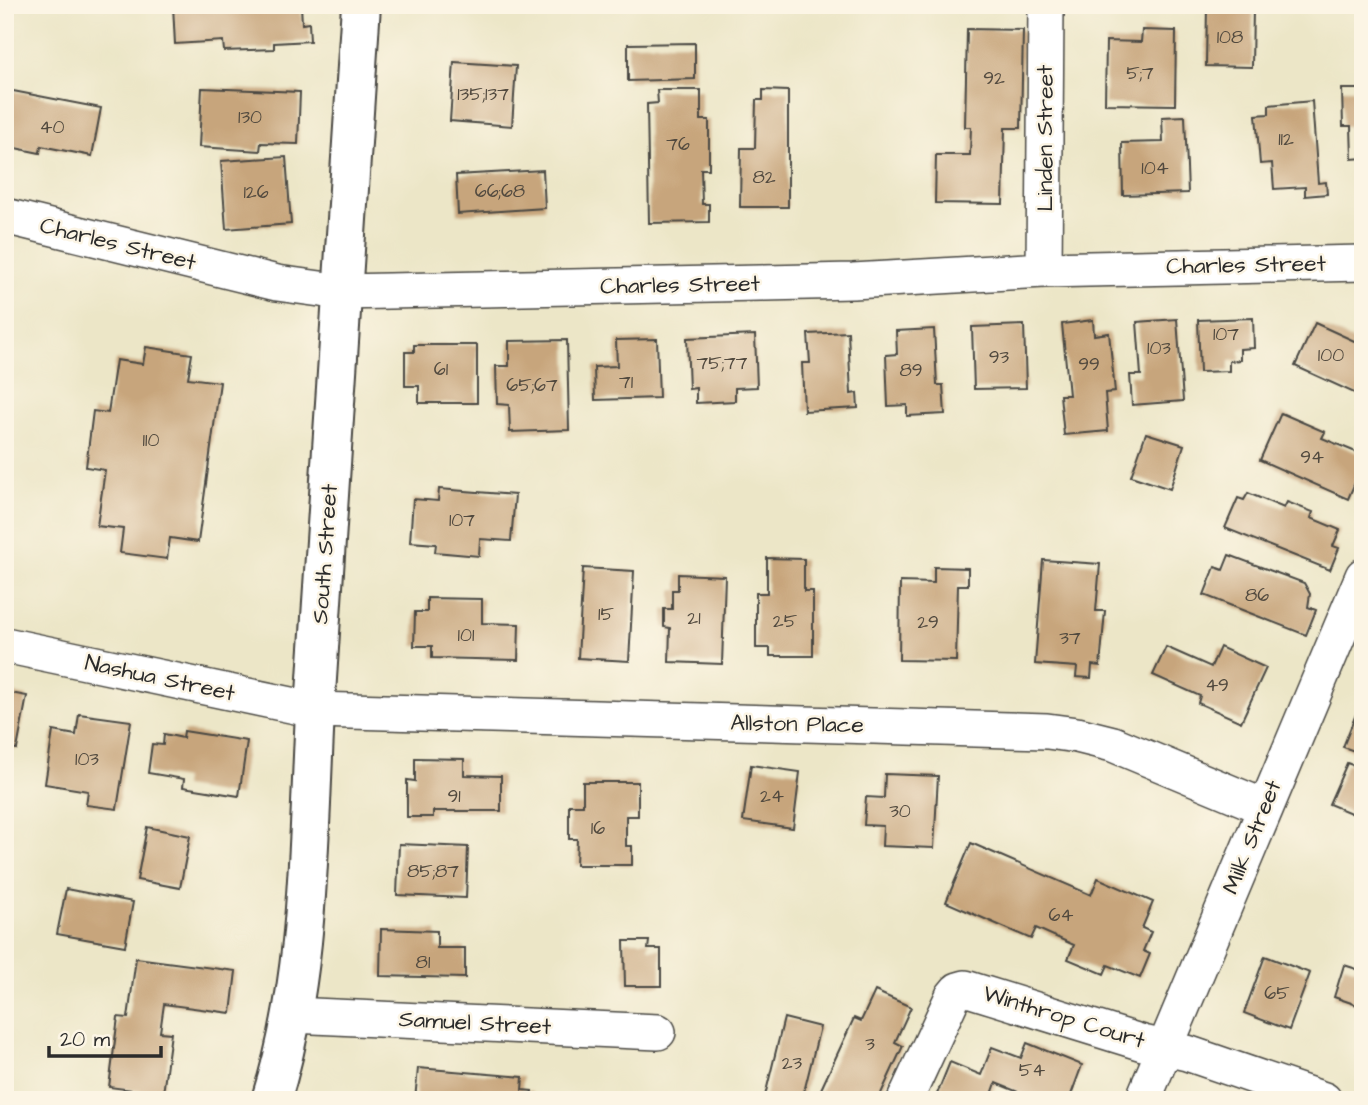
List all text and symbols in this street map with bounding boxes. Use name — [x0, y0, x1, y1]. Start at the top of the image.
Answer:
house number: 108 — [1217, 24, 1243, 51]
house number: 5;7 — [1126, 60, 1154, 87]
street label: Linden Street — [1029, 64, 1061, 211]
house number: 92 — [983, 65, 1005, 92]
house number: 135;137 — [457, 81, 509, 108]
house number: 130 — [238, 104, 262, 131]
house number: 40 — [40, 114, 64, 141]
house number: 112 — [1278, 126, 1294, 153]
house number: 76 — [666, 131, 690, 158]
house number: 104 — [1141, 155, 1169, 182]
house number: 82 — [752, 164, 776, 191]
house number: 66;68 — [475, 178, 525, 205]
house number: 126 — [243, 179, 269, 206]
street label: Charles Street — [37, 209, 200, 279]
street label: Charles Street — [1166, 248, 1327, 282]
street label: Charles Street — [600, 268, 761, 302]
house number: 107 — [1213, 321, 1239, 348]
house number: 103 — [1147, 335, 1171, 362]
house number: 100 — [1318, 342, 1344, 369]
house number: 93 — [989, 344, 1010, 371]
house number: 75;77 — [697, 350, 748, 377]
house number: 99 — [1078, 351, 1100, 378]
house number: 61 — [434, 356, 449, 383]
house number: 89 — [899, 357, 923, 384]
house number: 71 — [619, 369, 634, 396]
house number: 65;67 — [506, 372, 558, 399]
house number: 110 — [143, 427, 159, 454]
house number: 94 — [1300, 444, 1324, 471]
street label: South Street — [304, 482, 346, 625]
house number: 107 — [449, 507, 475, 534]
house number: 86 — [1245, 582, 1269, 609]
house number: 15 — [598, 601, 614, 628]
house number: 21 — [687, 605, 701, 632]
house number: 25 — [773, 608, 798, 635]
house number: 29 — [917, 609, 939, 636]
house number: 101 — [458, 622, 475, 649]
house number: 37 — [1059, 625, 1081, 652]
street label: Nashua Street — [82, 646, 239, 710]
house number: 49 — [1205, 672, 1229, 699]
street label: Allston Place — [730, 707, 864, 741]
house number: 103 — [75, 746, 99, 773]
street label: Milk Street — [1215, 775, 1290, 899]
house number: 91 — [447, 783, 461, 810]
house number: 24 — [760, 783, 784, 810]
house number: 30 — [889, 798, 911, 825]
house number: 16 — [591, 815, 605, 842]
house number: 85;87 — [407, 858, 459, 885]
house number: 64 — [1049, 902, 1073, 929]
house number: 81 — [416, 949, 431, 976]
street label: Winthrop Court — [979, 977, 1150, 1057]
house number: 65 — [1264, 980, 1290, 1007]
street label: Samuel Street — [398, 1003, 553, 1043]
scale bar — [49, 1014, 161, 1058]
text: 20 m — [60, 1025, 111, 1054]
house number: 3 — [865, 1031, 875, 1058]
house number: 23 — [782, 1050, 803, 1077]
house number: 54 — [1019, 1057, 1045, 1084]

